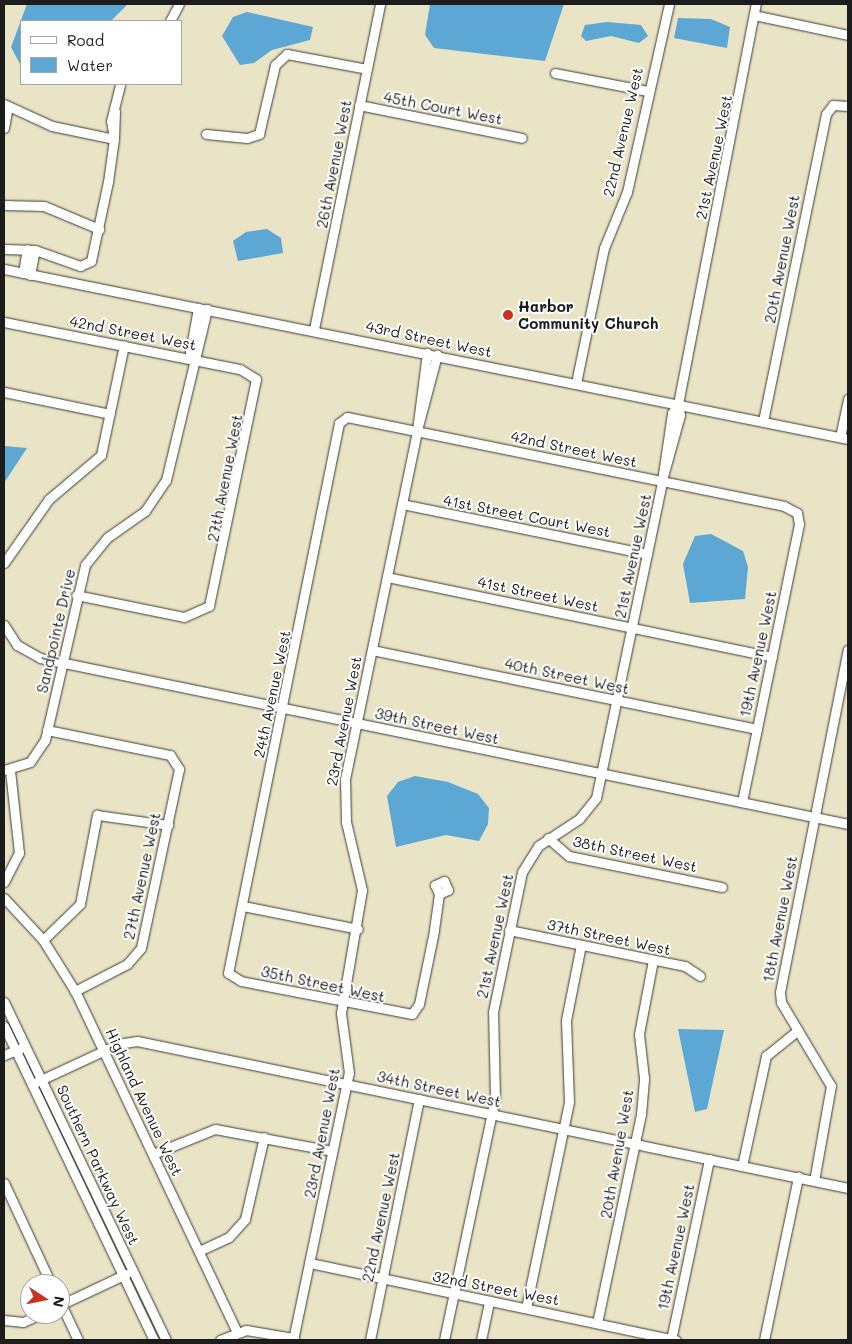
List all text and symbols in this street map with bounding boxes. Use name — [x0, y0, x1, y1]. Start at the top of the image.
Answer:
legend — [20, 20, 182, 85]
text: Road — [67, 30, 104, 50]
text: Water — [67, 55, 113, 75]
street label: 22nd Avenue West — [599, 65, 647, 199]
street label: 45th Court West — [382, 88, 504, 128]
street label: 21st Avenue West — [692, 93, 736, 221]
street label: 26th Avenue West — [313, 98, 355, 230]
street label: 20th Avenue West — [761, 193, 803, 325]
place label: Harbor Community Church — [518, 297, 658, 332]
marker: Harbor Community Church — [502, 309, 514, 321]
street label: 42nd Street West — [68, 312, 198, 354]
street label: 43rd Street West — [364, 317, 494, 361]
street label: 27th Avenue West — [204, 413, 246, 543]
street label: 42nd Street West — [509, 427, 639, 471]
street label: 41st Street Court West — [442, 491, 612, 541]
street label: 21st Avenue West — [611, 492, 655, 620]
street label: Sandpointe Drive — [33, 567, 79, 695]
street label: 41st Street West — [476, 572, 600, 616]
street label: 19th Avenue West — [736, 589, 780, 719]
street label: 24th Avenue West — [250, 629, 294, 759]
street label: 23rd Avenue West — [323, 654, 365, 788]
street label: 40th Street West — [503, 654, 631, 698]
street label: 39th Street West — [373, 704, 501, 748]
street label: 27th Avenue West — [120, 811, 164, 941]
street label: 38th Street West — [571, 832, 699, 876]
street label: 18th Avenue West — [759, 854, 801, 984]
street label: 21st Avenue West — [473, 872, 517, 1000]
street label: 37th Street West — [546, 915, 672, 959]
street label: 35th Street West — [259, 962, 387, 1006]
street label: Highland Avenue West — [102, 1025, 186, 1179]
street label: 23rd Avenue West — [301, 1066, 343, 1200]
street label: 34th Street West — [375, 1067, 503, 1111]
street label: Southern Parkway West — [53, 1082, 143, 1248]
street label: 20th Avenue West — [597, 1088, 637, 1220]
street label: 22nd Avenue West — [358, 1150, 404, 1284]
street label: 19th Avenue West — [654, 1182, 698, 1312]
street label: 32nd Street West — [431, 1267, 561, 1309]
north arrow — [20, 1274, 70, 1324]
text: N — [49, 1295, 70, 1309]

